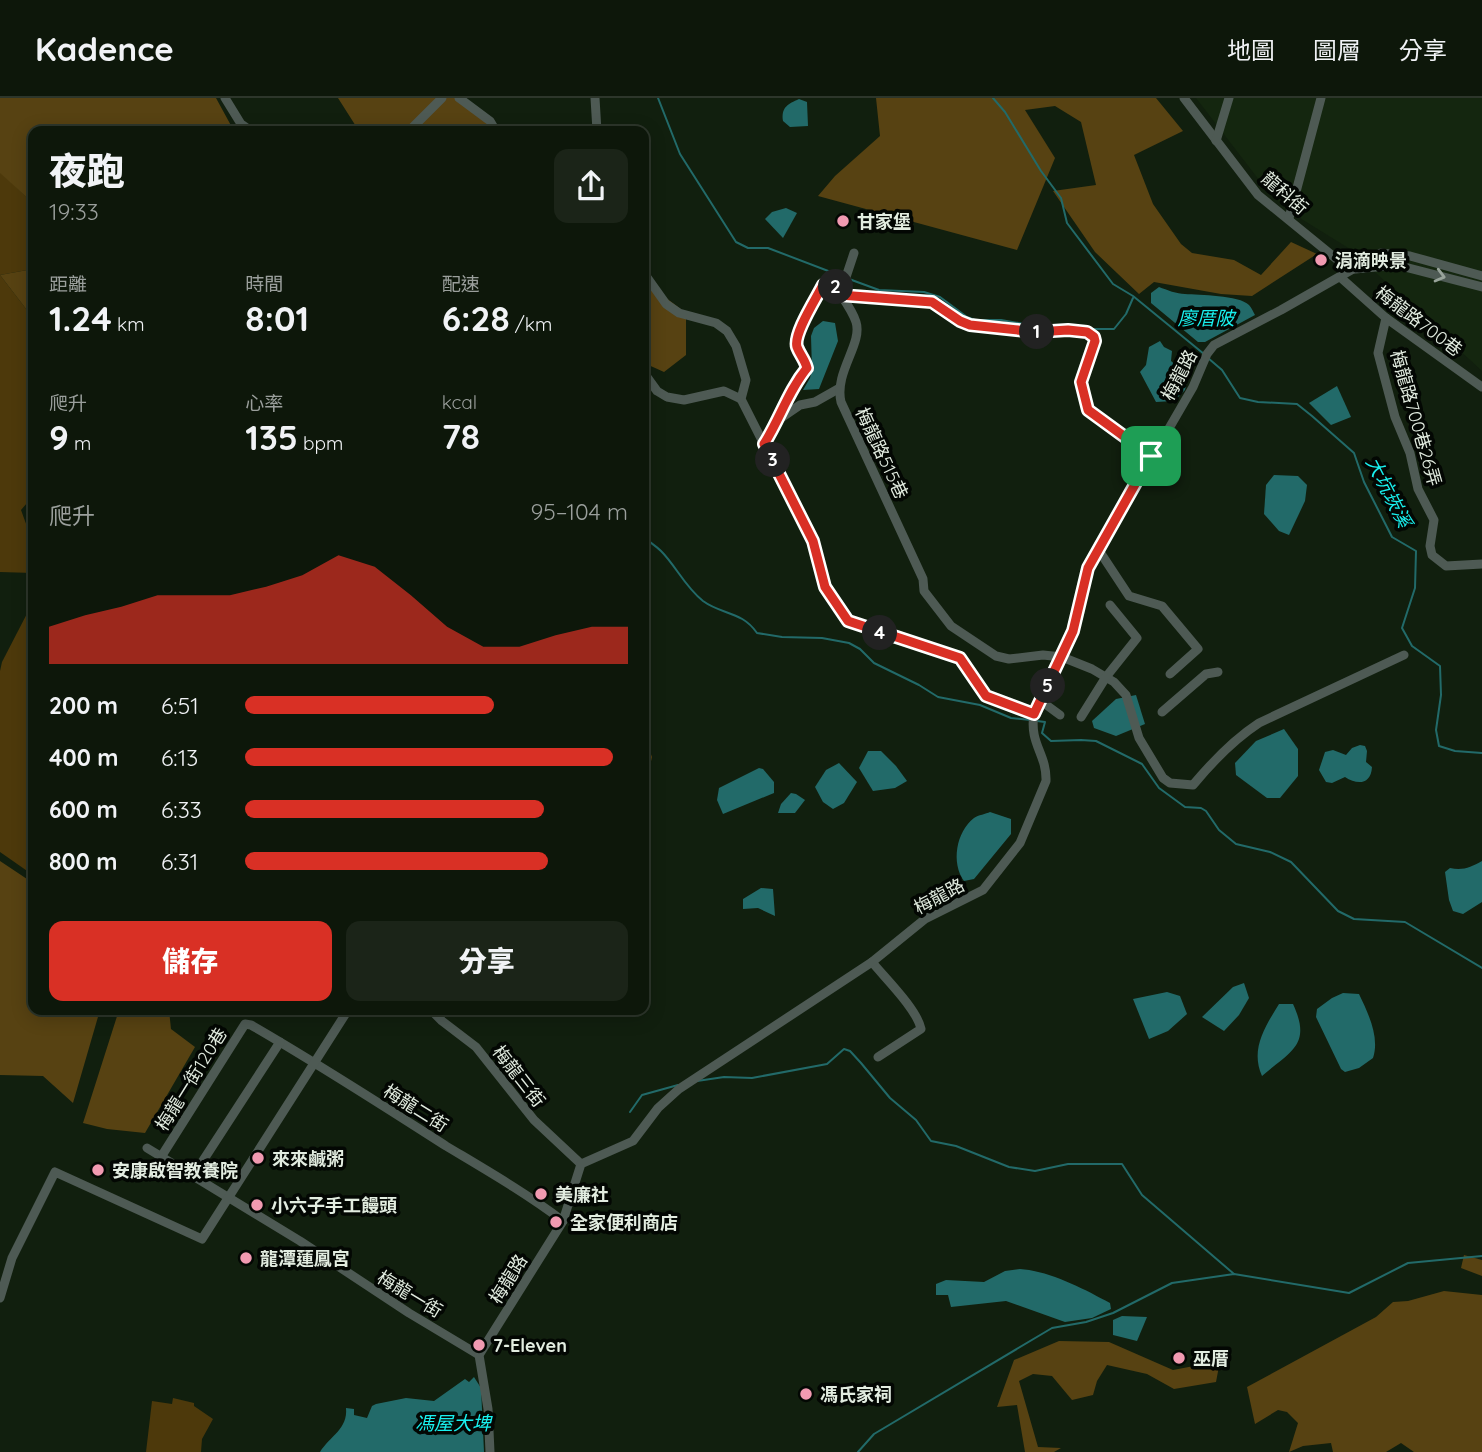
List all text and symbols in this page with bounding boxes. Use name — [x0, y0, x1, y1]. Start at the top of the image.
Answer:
text: Kadence — [35, 28, 174, 69]
text: 地圖 — [1227, 35, 1275, 65]
text: 圖層 — [1313, 35, 1361, 65]
text: 分享 — [1399, 35, 1447, 65]
text: 夜跑 — [49, 147, 125, 195]
button: share — [554, 149, 628, 223]
street label: 龍科街 — [1257, 167, 1313, 219]
text: 19:33 — [49, 197, 99, 226]
place label: 甘家堡 — [857, 210, 911, 233]
marker: 甘家堡 — [835, 213, 851, 229]
place label: 涓滴映景 — [1335, 249, 1407, 272]
marker: 涓滴映景 — [1313, 252, 1329, 268]
one-way arrow — [1434, 268, 1446, 282]
pin: 2 — [818, 270, 854, 304]
text: 距離 — [49, 272, 87, 296]
text: 時間 — [245, 272, 283, 296]
text: 配速 — [442, 272, 480, 296]
text: 2 — [830, 274, 841, 298]
street label: 梅龍路700巷 — [1371, 281, 1467, 361]
text: 1.24 — [49, 296, 112, 340]
text: 8:01 — [245, 296, 309, 340]
text: 6:28 — [442, 296, 510, 340]
water label: 廖厝陂 — [1177, 306, 1237, 330]
text: km — [112, 312, 145, 336]
text: /km — [510, 312, 552, 336]
pin: 1 — [1020, 314, 1054, 350]
text: 1 — [1033, 319, 1040, 343]
street label: 梅龍路 — [1156, 346, 1202, 404]
street label: 梅龍路700巷26弄 — [1386, 347, 1446, 489]
text: kcal — [442, 390, 477, 414]
text: 爬升 — [49, 391, 87, 415]
text: 心率 — [245, 391, 283, 415]
street label: 梅龍路515巷 — [851, 404, 913, 502]
text: 78 — [442, 414, 480, 458]
text: 9 — [49, 415, 69, 459]
text: 135 — [245, 415, 298, 459]
pin — [1121, 426, 1181, 486]
text: m — [69, 431, 91, 455]
text: bpm — [298, 431, 343, 455]
icon: arrive — [1132, 437, 1170, 475]
pin: 3 — [756, 442, 790, 478]
text: 3 — [767, 447, 778, 471]
water label: 大坑崁溪 — [1361, 453, 1418, 534]
text: 95–104 m — [530, 497, 628, 526]
text: 爬升 — [49, 501, 95, 530]
pin: 4 — [862, 616, 898, 650]
text: 4 — [874, 620, 885, 644]
pin: 5 — [1030, 668, 1066, 704]
text: 5 — [1042, 673, 1053, 697]
text: 200 m — [49, 691, 118, 720]
text: 6:51 — [161, 691, 199, 720]
text: 400 m — [49, 743, 118, 772]
text: 6:13 — [161, 743, 198, 772]
text: 600 m — [49, 795, 118, 824]
text: 6:33 — [161, 795, 202, 824]
text: 800 m — [49, 847, 118, 876]
text: 6:31 — [161, 847, 198, 876]
street label: 梅龍路 — [910, 873, 968, 919]
button: 儲存 — [49, 921, 332, 1001]
button: 分享 — [346, 921, 628, 1001]
street label: 梅龍一街120巷 — [150, 1023, 232, 1135]
street label: 梅龍三街 — [488, 1041, 550, 1111]
street label: 梅龍二街 — [379, 1079, 453, 1137]
place label: 來來鹹粥 — [272, 1147, 344, 1170]
marker: 來來鹹粥 — [250, 1150, 266, 1166]
place label: 安康啟智教養院 — [112, 1159, 238, 1182]
marker: 安康啟智教養院 — [90, 1162, 106, 1178]
place label: 美廉社 — [555, 1183, 609, 1206]
marker: 美廉社 — [533, 1186, 549, 1202]
place label: 小六子手工饅頭 — [271, 1194, 397, 1217]
marker: 小六子手工饅頭 — [249, 1197, 265, 1213]
place label: 全家便利商店 — [570, 1211, 678, 1234]
marker: 全家便利商店 — [548, 1214, 564, 1230]
place label: 龍潭蓮鳳宮 — [260, 1247, 350, 1270]
marker: 龍潭蓮鳳宮 — [238, 1250, 254, 1266]
street label: 梅龍路 — [484, 1250, 532, 1308]
street label: 梅龍一街 — [373, 1266, 447, 1322]
place label: 7-Eleven — [493, 1334, 567, 1357]
marker: 7-Eleven — [471, 1337, 487, 1353]
place label: 巫厝 — [1193, 1347, 1229, 1370]
marker: 巫厝 — [1171, 1350, 1187, 1366]
place label: 馮氏家祠 — [820, 1383, 892, 1406]
marker: 馮氏家祠 — [798, 1386, 814, 1402]
water label: 馮屋大埤 — [415, 1411, 493, 1435]

